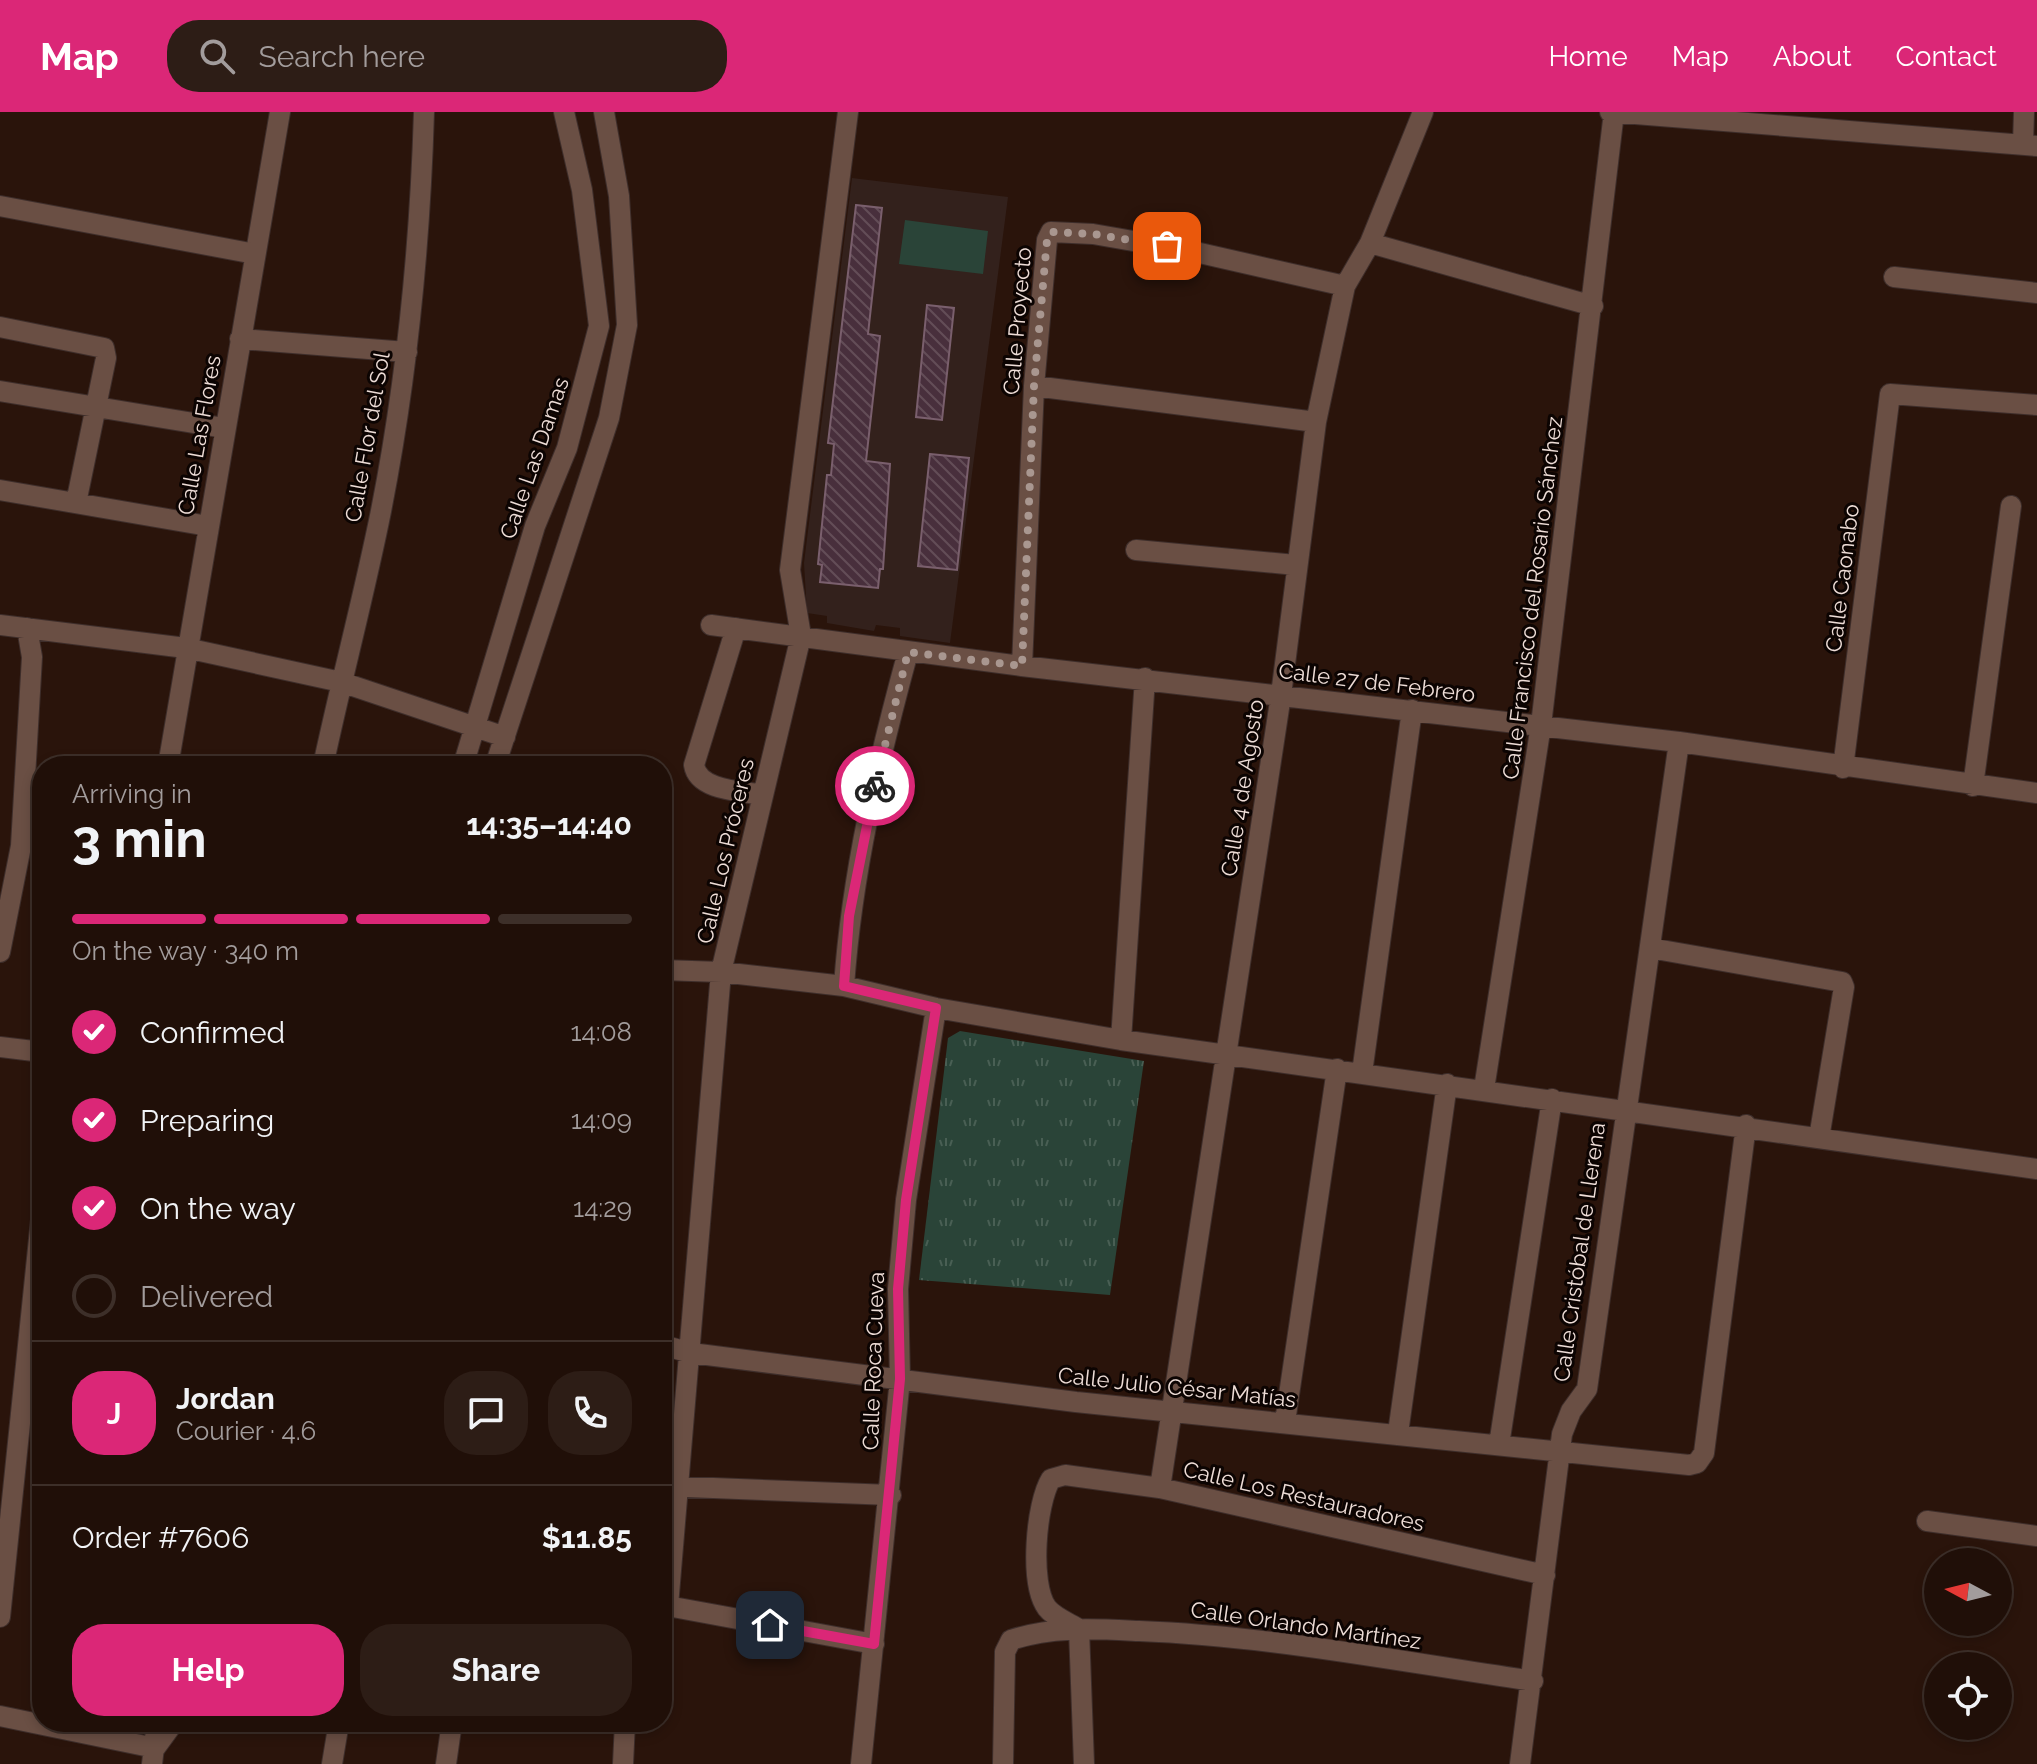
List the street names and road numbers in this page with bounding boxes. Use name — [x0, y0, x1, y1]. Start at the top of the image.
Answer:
street label: Calle Proyecto — [998, 246, 1036, 396]
street label: Calle Flor del Sol — [339, 350, 395, 524]
street label: Calle Las Flores — [172, 353, 226, 517]
street label: Calle Las Damas — [494, 374, 574, 542]
street label: Calle Francisco del Rosario Sánchez — [1497, 415, 1567, 781]
street label: Calle Caonabo — [1820, 502, 1864, 654]
street label: Calle 27 de Febrero — [1277, 657, 1477, 707]
street label: Calle 4 de Agosto — [1215, 698, 1269, 878]
street label: Calle Los Próceres — [691, 756, 759, 946]
street label: Calle Cristóbal de Llerena — [1548, 1121, 1610, 1383]
street label: Calle Roca Cueva — [857, 1271, 889, 1451]
street label: Calle Julio César Matías — [1057, 1362, 1297, 1412]
street label: Calle Los Restauradores — [1181, 1456, 1427, 1536]
street label: Calle Orlando Martínez — [1189, 1596, 1423, 1654]

